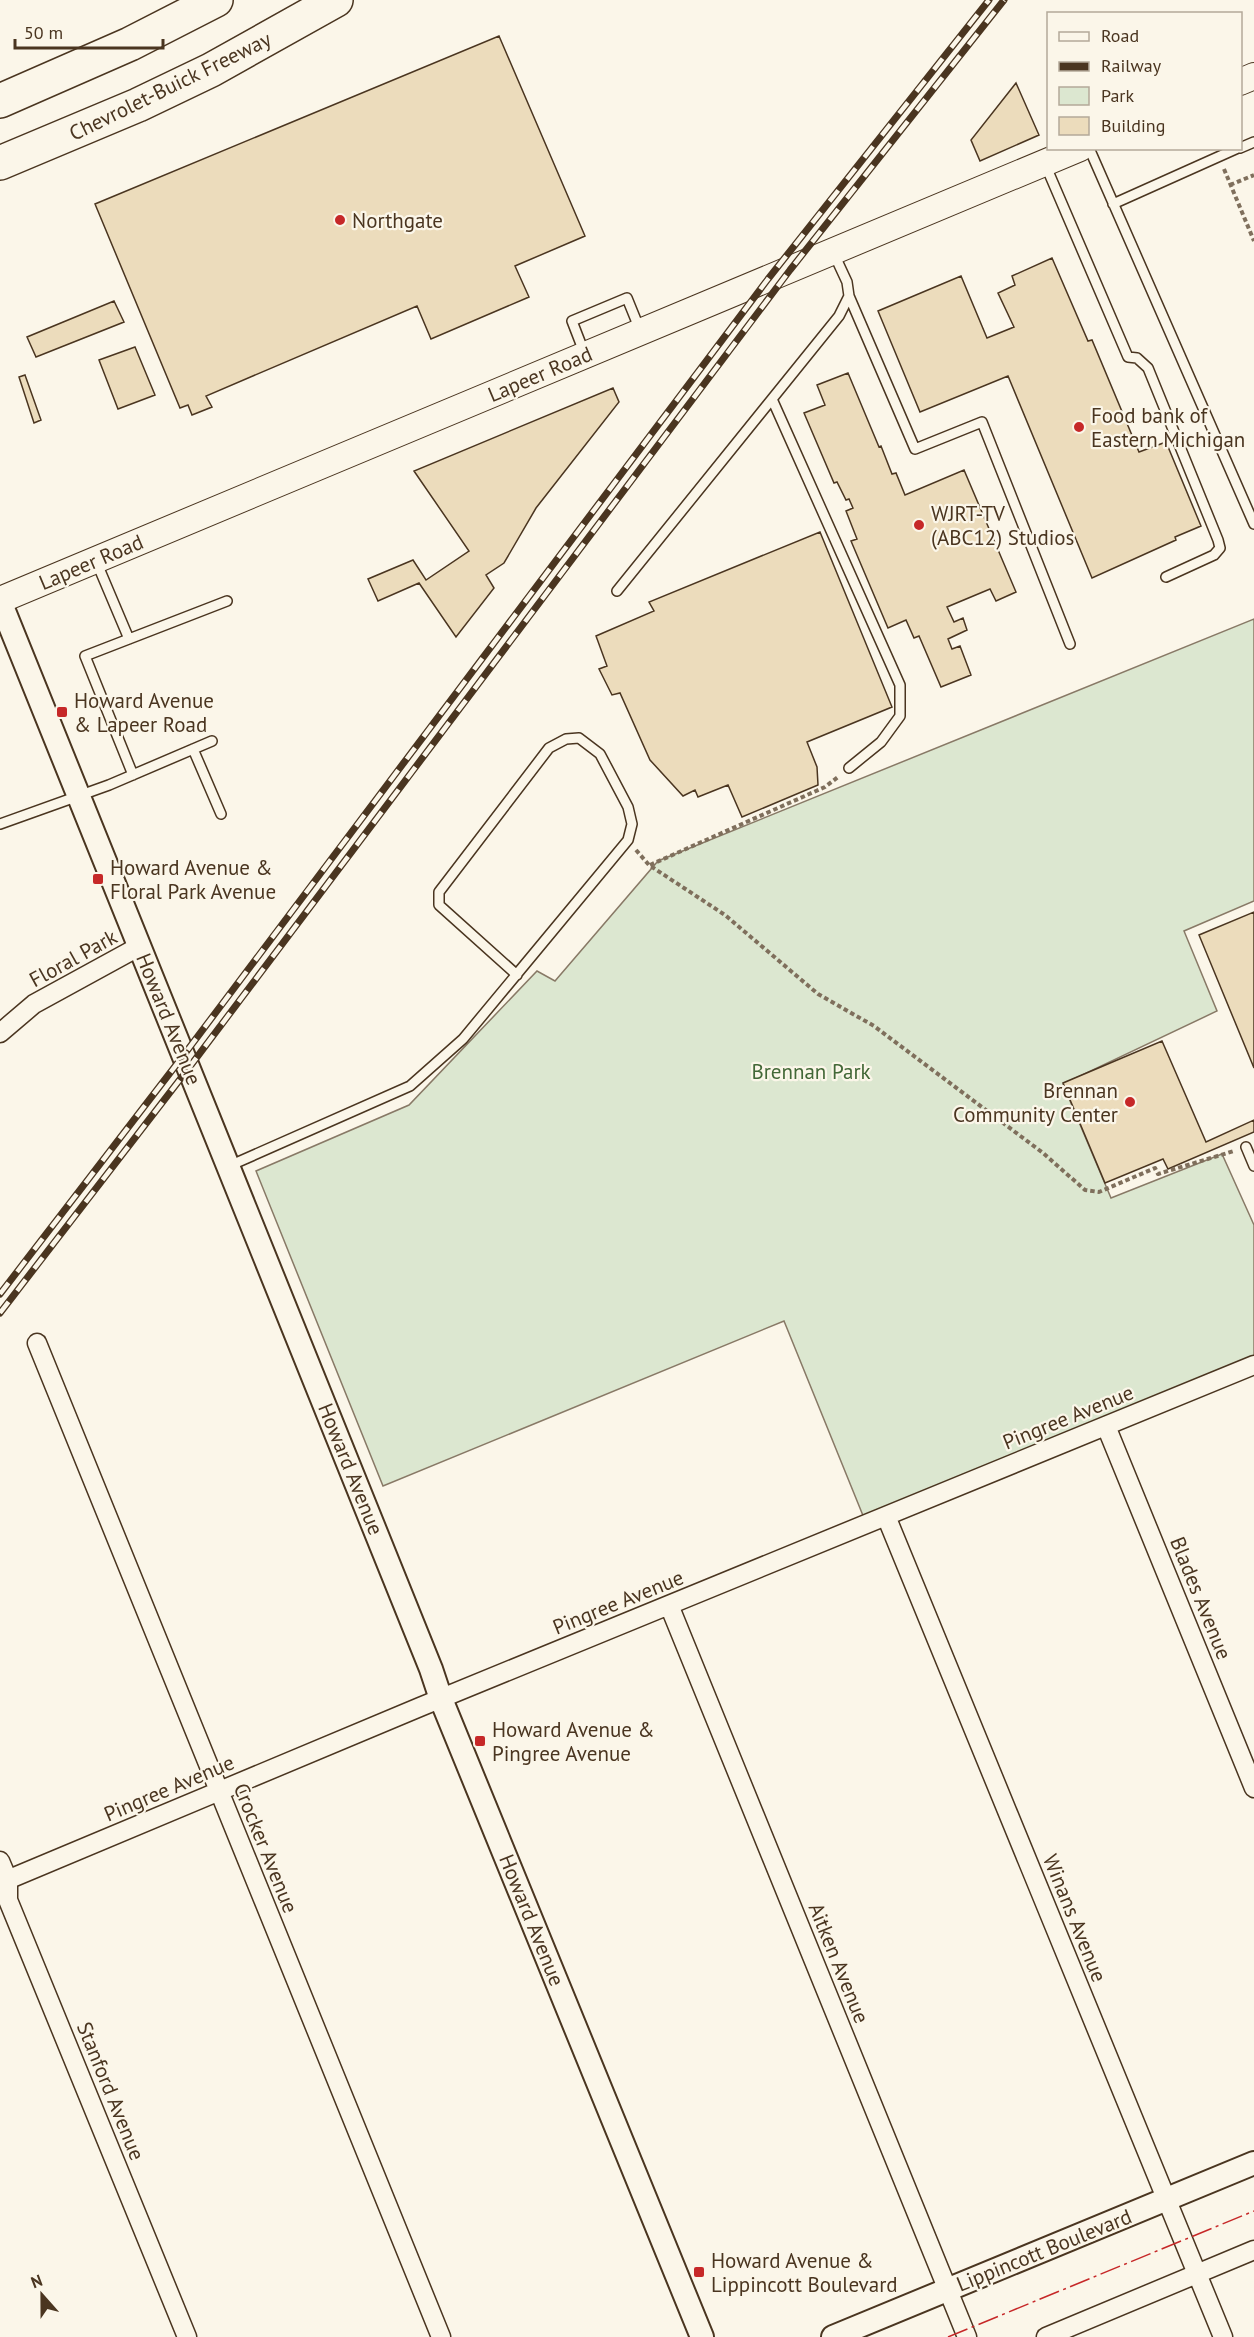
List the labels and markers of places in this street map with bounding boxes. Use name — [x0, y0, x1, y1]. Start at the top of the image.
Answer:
place label: Northgate — [352, 207, 443, 234]
marker: Northgate — [333, 213, 347, 227]
place label: Food bank of Eastern Michigan — [1091, 402, 1245, 453]
marker: Food bank of Eastern Michigan — [1072, 420, 1086, 434]
place label: WJRT-TV (ABC12) Studios — [931, 500, 1074, 551]
marker: WJRT-TV (ABC12) Studios — [912, 518, 926, 532]
place label: Howard Avenue & Lapeer Road — [74, 687, 214, 738]
marker: Howard Avenue & Lapeer Road — [55, 705, 69, 719]
place label: Howard Avenue & Floral Park Avenue — [110, 854, 276, 905]
marker: Howard Avenue & Floral Park Avenue — [91, 872, 105, 886]
place label: Brennan Community Center — [953, 1077, 1118, 1128]
marker: Brennan Community Center — [1123, 1095, 1137, 1109]
place label: Howard Avenue & Pingree Avenue — [492, 1716, 655, 1767]
marker: Howard Avenue & Pingree Avenue — [473, 1734, 487, 1748]
place label: Howard Avenue & Lippincott Boulevard — [711, 2247, 898, 2298]
marker: Howard Avenue & Lippincott Boulevard — [692, 2265, 706, 2279]

